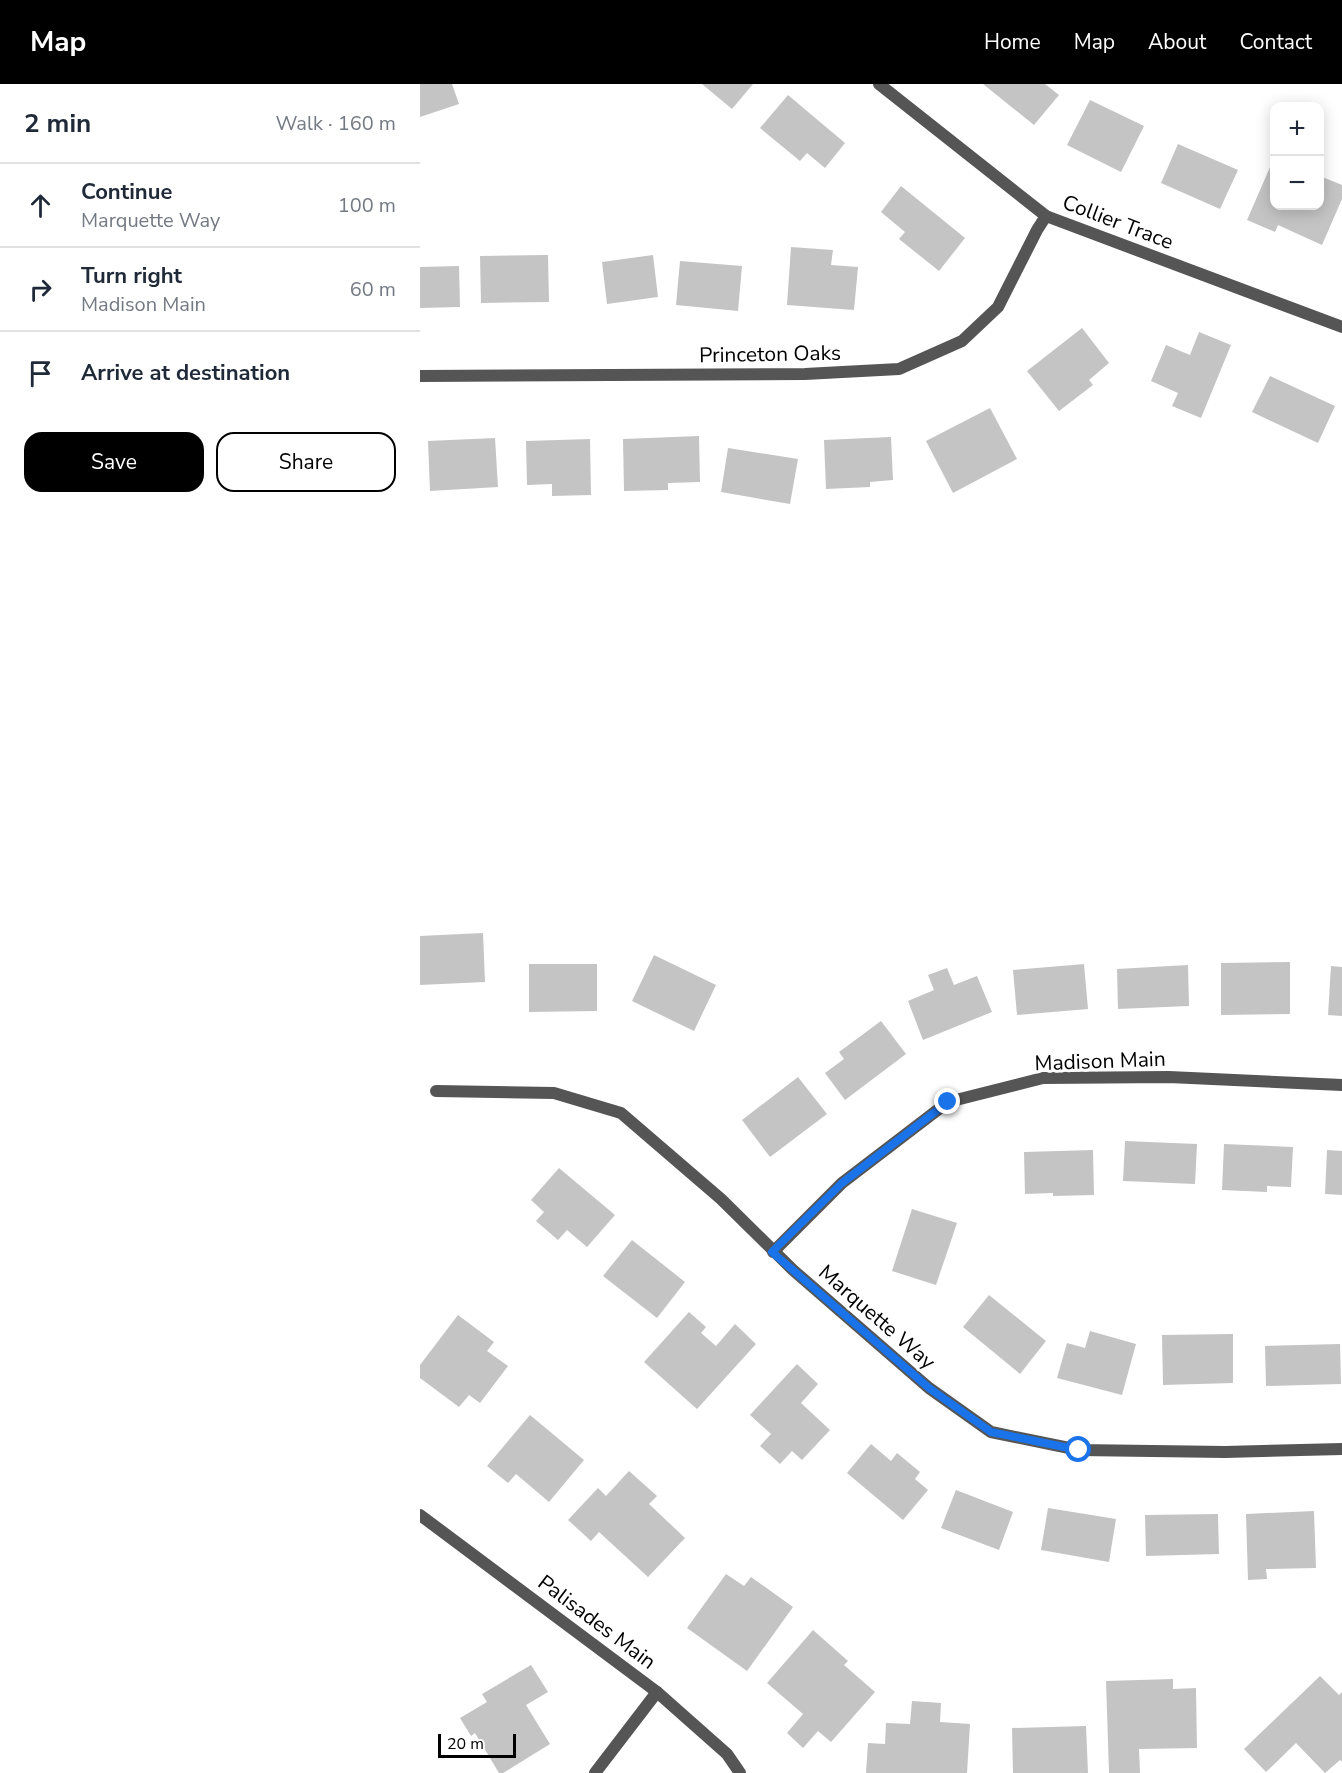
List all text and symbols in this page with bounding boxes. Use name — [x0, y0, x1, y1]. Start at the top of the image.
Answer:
text: Map — [30, 23, 86, 61]
text: Home — [984, 28, 1041, 56]
text: Map — [1074, 28, 1115, 56]
text: About — [1148, 28, 1206, 56]
text: Contact — [1239, 28, 1312, 56]
map controls — [1270, 102, 1324, 210]
button: + — [1270, 102, 1324, 156]
text: 2 min — [24, 106, 91, 141]
text: Walk · 160 m — [276, 110, 396, 137]
button: − — [1270, 156, 1324, 210]
text: Continue — [81, 177, 172, 207]
street label: Collier Trace — [1058, 188, 1178, 256]
icon: ahead — [24, 189, 57, 222]
text: 100 m — [338, 192, 396, 219]
text: Marquette Way — [81, 207, 220, 234]
text: Turn right — [81, 261, 182, 291]
icon: right — [24, 273, 57, 306]
text: 60 m — [350, 276, 396, 303]
text: Madison Main — [81, 291, 206, 318]
street label: Princeton Oaks — [699, 339, 841, 369]
icon: arrive — [24, 357, 57, 390]
text: Arrive at destination — [81, 358, 290, 388]
button: Save — [24, 432, 204, 492]
button: Share — [216, 432, 396, 492]
street label: Madison Main — [1034, 1045, 1166, 1077]
route end — [934, 1088, 960, 1114]
street label: Marquette Way — [813, 1258, 942, 1376]
route start — [1065, 1436, 1091, 1462]
street label: Palisades Main — [532, 1568, 662, 1676]
scale bar — [438, 1731, 516, 1758]
text: 20 m — [447, 1733, 484, 1755]

